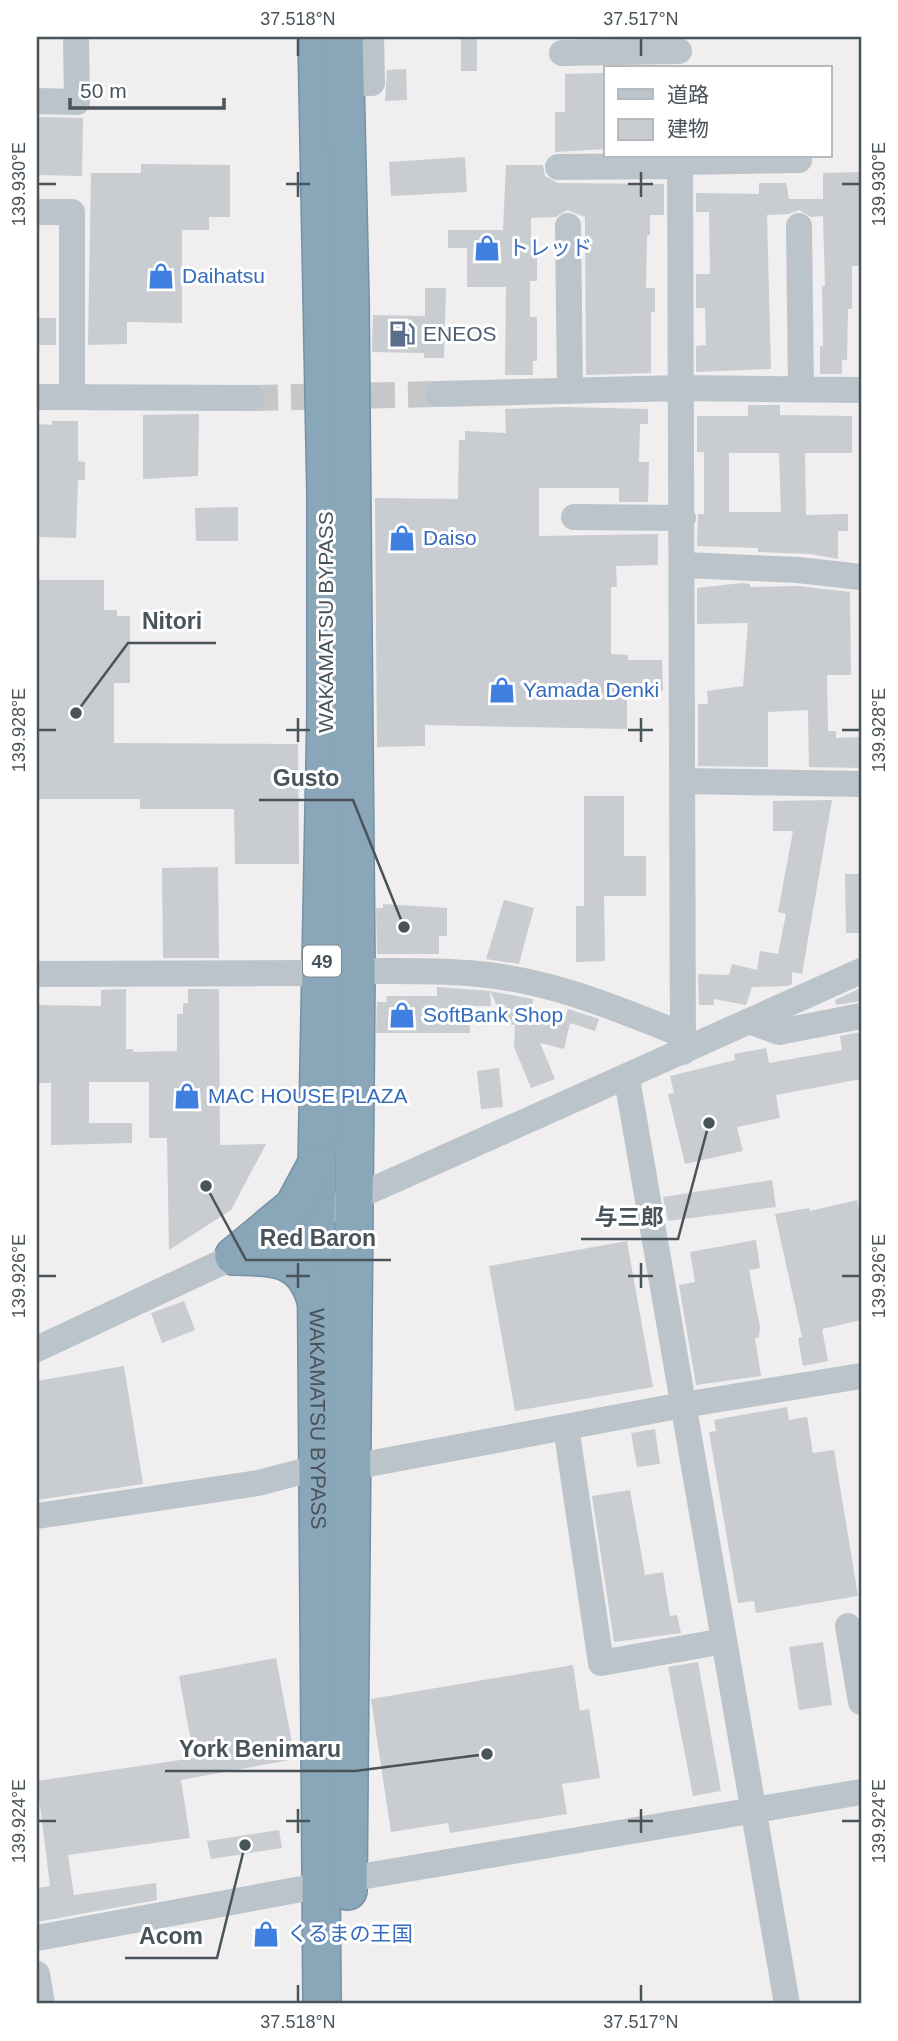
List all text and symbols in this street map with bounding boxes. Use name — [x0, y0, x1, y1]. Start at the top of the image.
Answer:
text: 37.518°N — [260, 9, 336, 29]
text: 37.517°N — [603, 9, 679, 29]
scale bar — [70, 66, 224, 110]
legend — [604, 66, 832, 158]
text: 50 m — [80, 79, 127, 102]
text: 道路 — [667, 83, 709, 106]
text: 建物 — [667, 117, 709, 140]
text: 139.930°E — [9, 142, 29, 226]
text: 139.930°E — [869, 142, 889, 226]
shop icon: トレッド — [472, 233, 502, 263]
place label: トレッド — [508, 236, 592, 259]
shop icon: Daihatsu — [146, 261, 176, 291]
place label: Daihatsu — [182, 264, 265, 287]
fuel station icon: ENEOS — [387, 319, 417, 349]
place label: ENEOS — [423, 322, 497, 345]
street label: WAKAMATSU BYPASS — [314, 511, 337, 733]
shop icon: Daiso — [387, 523, 417, 553]
place label: Daiso — [423, 526, 477, 549]
callout: Nitori — [128, 599, 216, 643]
text: Nitori — [142, 608, 202, 634]
shop icon: Yamada Denki — [487, 675, 517, 705]
place label: Yamada Denki — [523, 678, 659, 701]
text: 139.928°E — [9, 688, 29, 772]
text: 139.928°E — [869, 688, 889, 772]
callout: Gusto — [259, 756, 353, 800]
text: Gusto — [273, 765, 339, 791]
road number: 49 — [303, 945, 341, 976]
shop icon: SoftBank Shop — [387, 1000, 417, 1030]
place label: SoftBank Shop — [423, 1003, 563, 1026]
shop icon: MAC HOUSE PLAZA — [172, 1081, 202, 1111]
place label: MAC HOUSE PLAZA — [208, 1084, 408, 1107]
callout: 与三郎 — [581, 1195, 678, 1239]
text: 与三郎 — [595, 1204, 664, 1230]
callout: Red Baron — [246, 1216, 391, 1260]
text: Red Baron — [260, 1225, 376, 1251]
text: 139.926°E — [9, 1234, 29, 1318]
text: 139.926°E — [869, 1234, 889, 1318]
street label: WAKAMATSU BYPASS — [306, 1308, 330, 1530]
callout: York Benimaru — [165, 1727, 355, 1771]
text: York Benimaru — [179, 1736, 341, 1762]
text: 139.924°E — [9, 1779, 29, 1863]
text: 139.924°E — [869, 1779, 889, 1863]
callout: Acom — [125, 1914, 217, 1958]
shop icon: くるまの王国 — [251, 1919, 281, 1949]
place label: くるまの王国 — [287, 1922, 413, 1945]
text: Acom — [139, 1923, 203, 1949]
text: 37.518°N — [260, 2012, 336, 2032]
text: 37.517°N — [603, 2012, 679, 2032]

